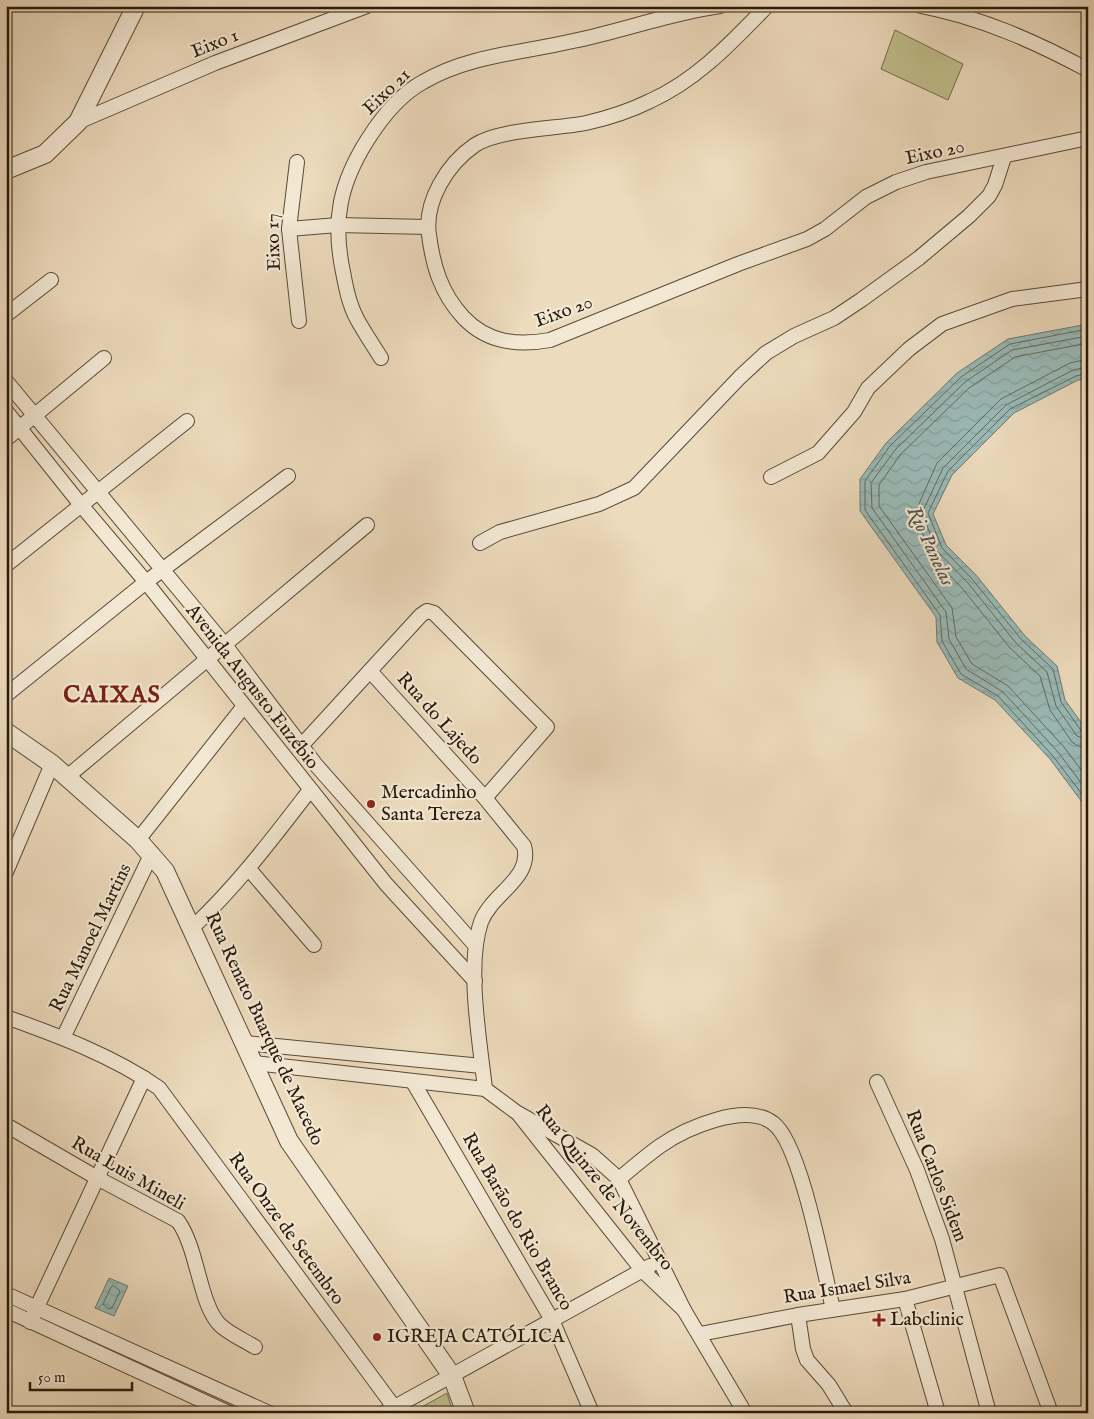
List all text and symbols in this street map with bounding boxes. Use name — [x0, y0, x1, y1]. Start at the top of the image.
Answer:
street label: Eixo 1 — [188, 24, 242, 64]
street label: Eixo 21 — [358, 63, 416, 121]
street label: Eixo 20 — [903, 135, 967, 171]
street label: Eixo 17 — [261, 213, 287, 271]
street label: Eixo 20 — [532, 290, 596, 334]
water label: Rio Panelas — [901, 502, 959, 590]
street label: Avenida Augusto Euzébio — [179, 599, 324, 775]
street label: Rua do Lajedo — [391, 668, 487, 770]
district label: CAIXAS — [63, 680, 161, 711]
place label: Mercadinho Santa Tereza — [381, 781, 482, 827]
marker: Mercadinho Santa Tereza — [365, 798, 377, 810]
street label: Rua Manoel Martins — [45, 860, 137, 1016]
street label: Rua Renato Buarque de Macedo — [199, 908, 329, 1150]
street label: Rua Quinze de Novembro — [530, 1100, 678, 1276]
street label: Rua Carlos Sidem — [900, 1106, 972, 1246]
street label: Rua Barão do Rio Branco — [456, 1129, 578, 1315]
street label: Rua Luis Mineli — [67, 1132, 189, 1216]
street label: Rua Onze de Setembro — [223, 1148, 349, 1310]
street label: Rua Ismael Silva — [782, 1266, 913, 1310]
place label: Labclinic — [890, 1308, 964, 1332]
marker: Labclinic — [872, 1313, 886, 1327]
place label: IGREJA CATÓLICA — [387, 1324, 566, 1349]
marker: IGREJA CATÓLICA — [371, 1331, 383, 1343]
scale bar — [30, 1359, 132, 1391]
text: 50 m — [38, 1368, 66, 1387]

